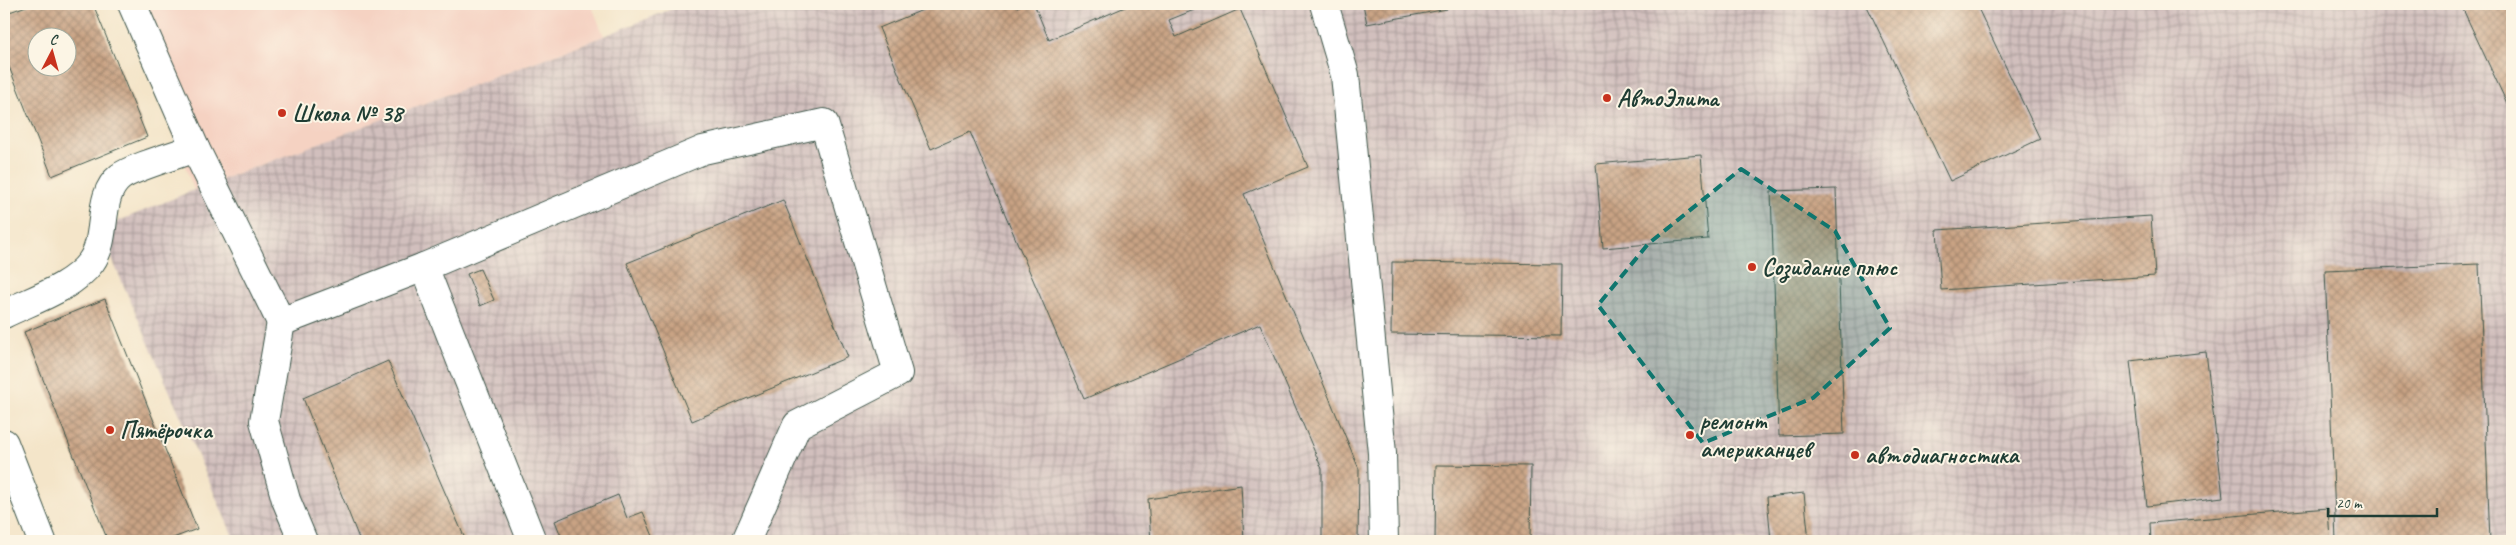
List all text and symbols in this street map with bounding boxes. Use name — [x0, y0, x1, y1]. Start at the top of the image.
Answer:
north arrow — [28, 28, 78, 78]
text: С — [49, 31, 60, 49]
place label: АвтоЭлита — [1617, 83, 1721, 113]
marker: АвтоЭлита — [1601, 92, 1613, 104]
place label: Школа № 38 — [292, 98, 405, 128]
marker: Школа № 38 — [276, 107, 288, 119]
place label: Созидание плюс — [1762, 252, 1899, 283]
marker: Созидание плюс — [1746, 261, 1758, 273]
place label: ремонт американцев — [1700, 406, 1816, 464]
place label: Пятёрочка — [120, 415, 213, 445]
marker: Пятёрочка — [104, 424, 116, 436]
marker: ремонт американцев — [1684, 429, 1696, 441]
place label: автодиагностика — [1865, 440, 2021, 470]
marker: автодиагностика — [1849, 449, 1861, 461]
scale bar — [2328, 485, 2437, 517]
text: 20 m — [2336, 494, 2363, 513]

